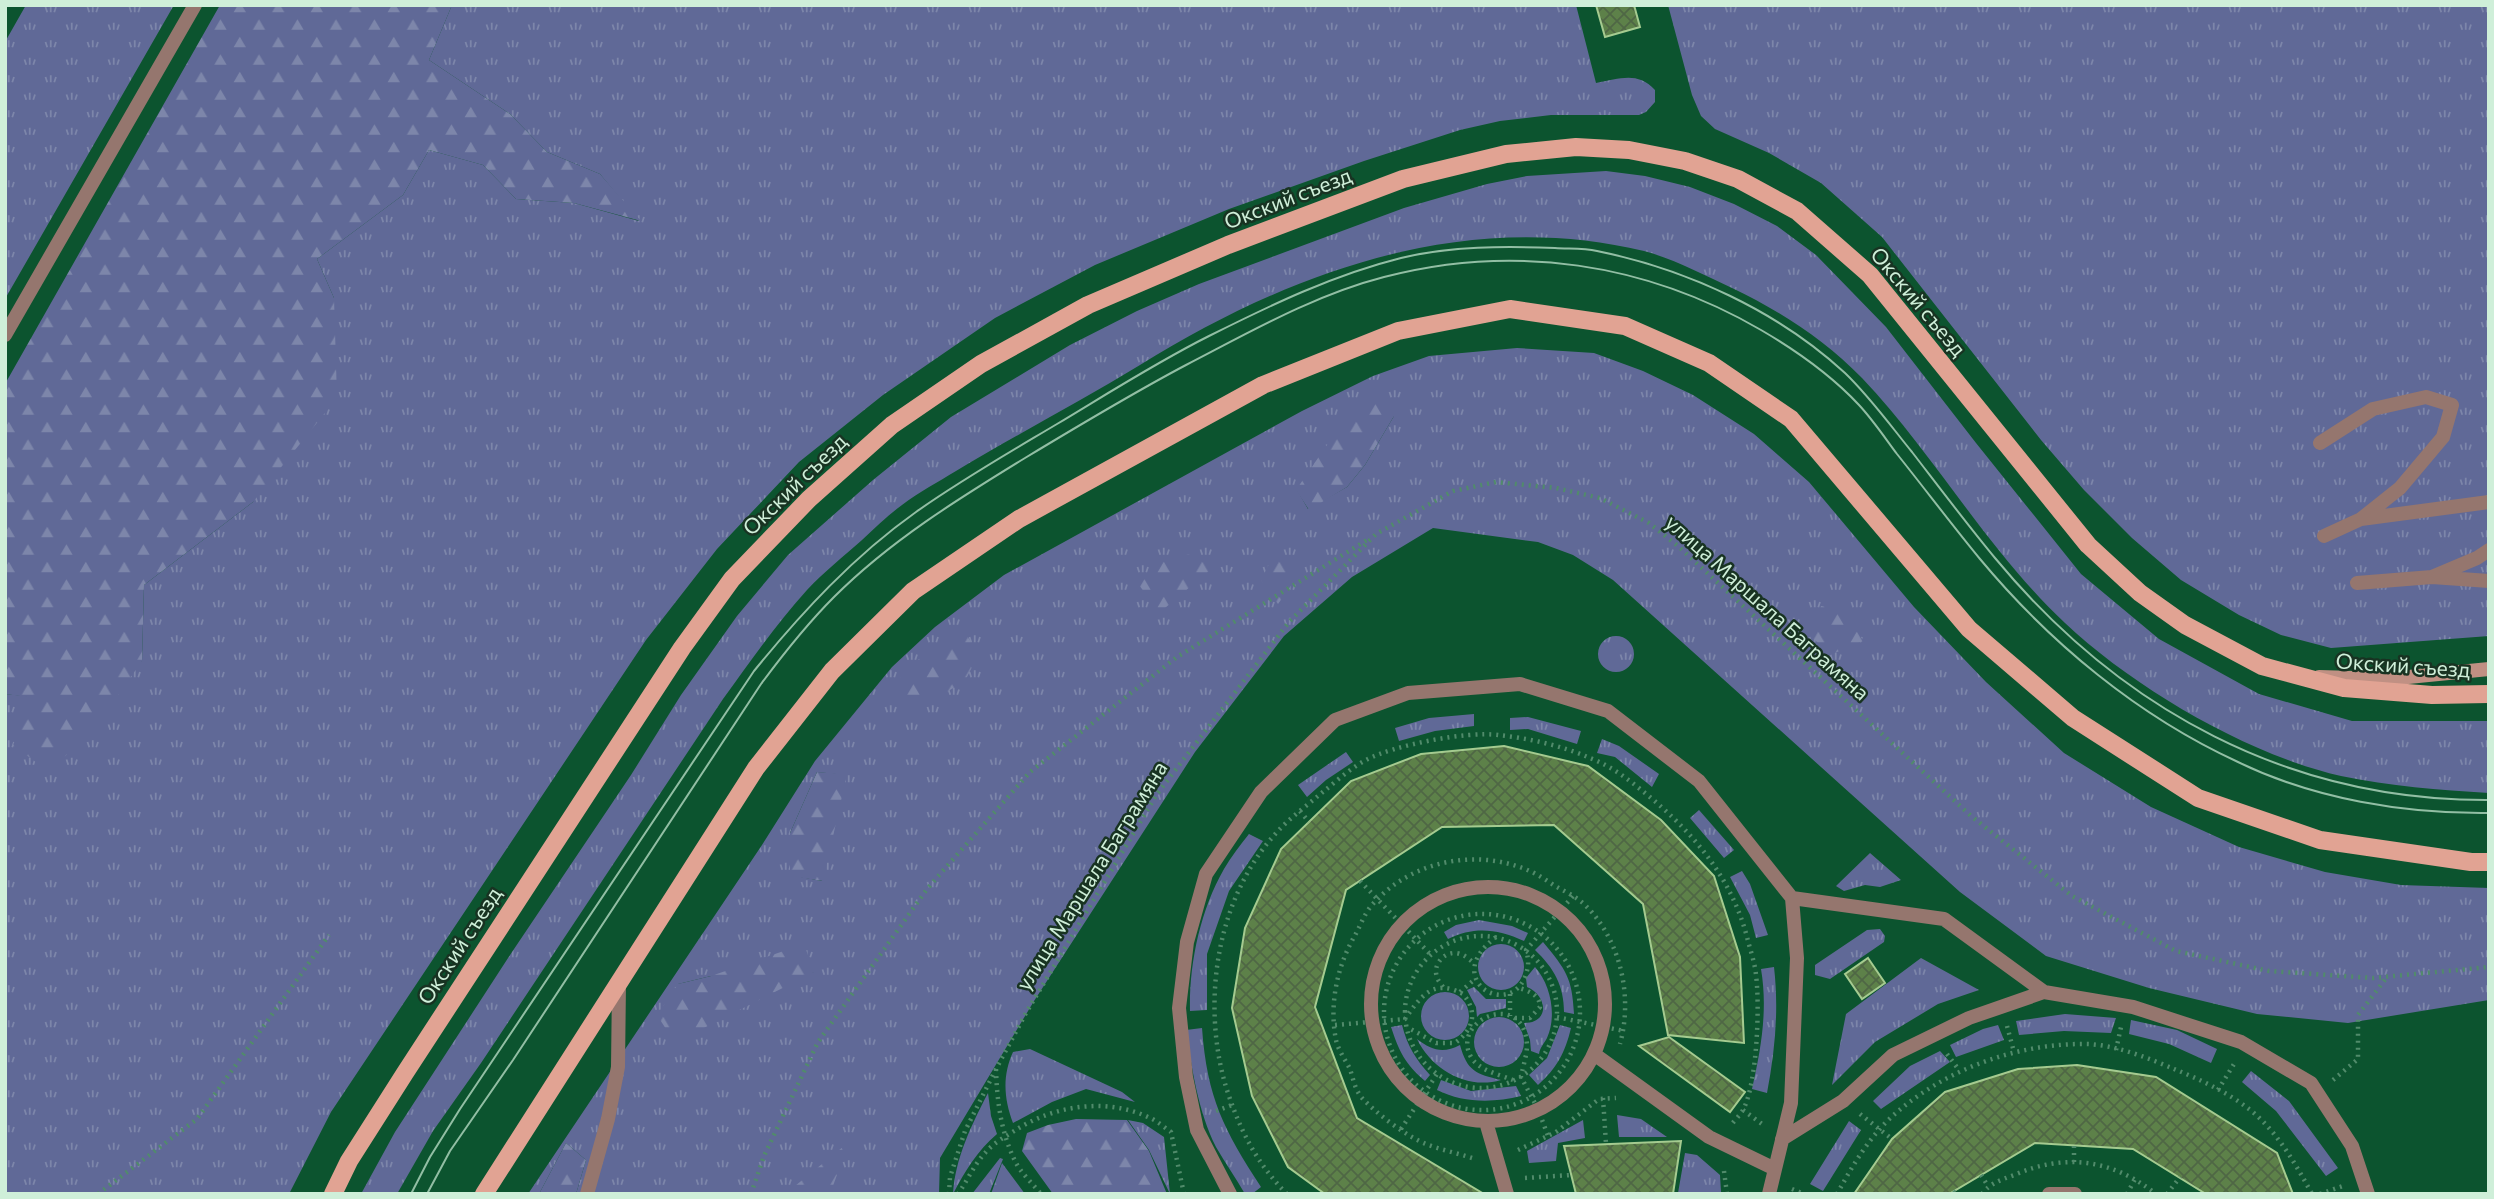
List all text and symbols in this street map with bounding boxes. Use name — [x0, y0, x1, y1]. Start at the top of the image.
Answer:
street label: Окский съезд — [1220, 162, 1355, 233]
street label: Окский съезд — [1866, 241, 1972, 361]
street label: Окский съезд — [737, 428, 851, 540]
street label: улица Маршала Баграмяна — [1661, 509, 1875, 705]
street label: Окский съезд — [2335, 647, 2471, 682]
street label: улица Маршала Баграмяна — [1010, 756, 1172, 994]
street label: Окский съезд — [412, 882, 506, 1008]

